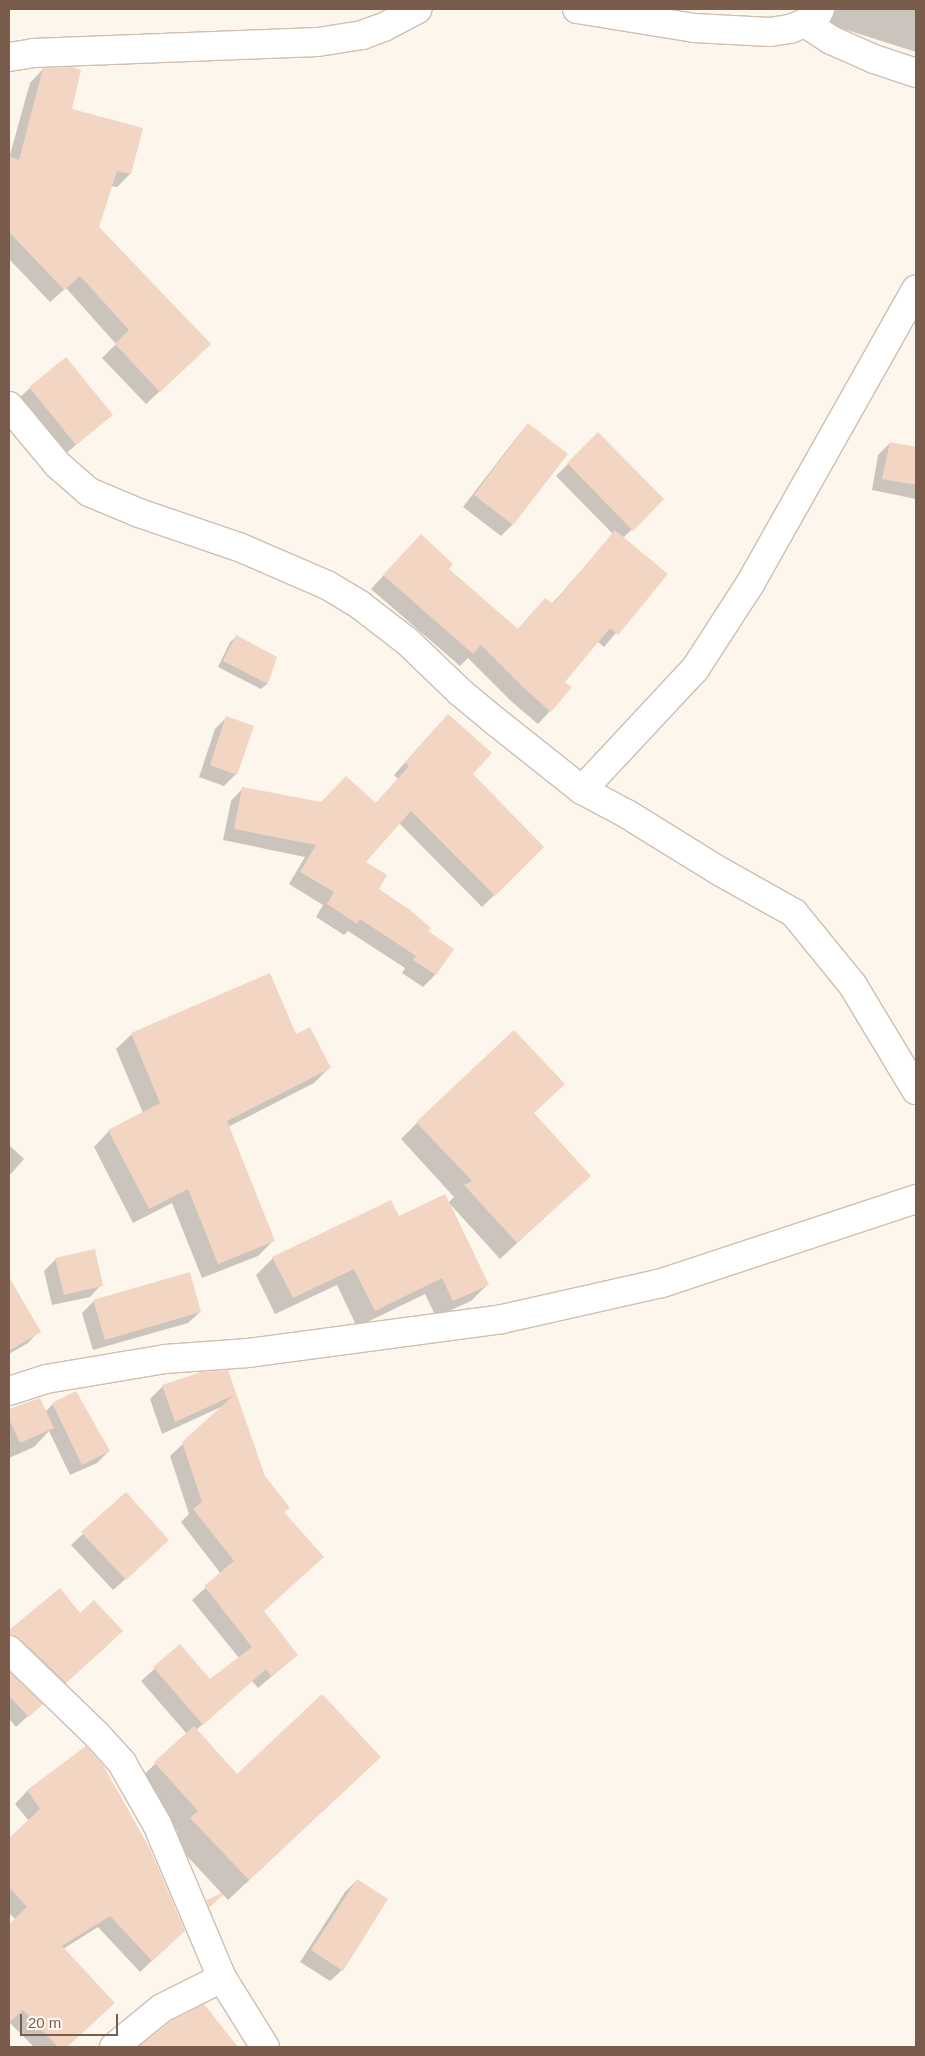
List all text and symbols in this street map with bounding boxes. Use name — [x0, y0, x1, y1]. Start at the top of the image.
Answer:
scale bar — [22, 2004, 120, 2036]
text: 20 m — [28, 2014, 61, 2031]

